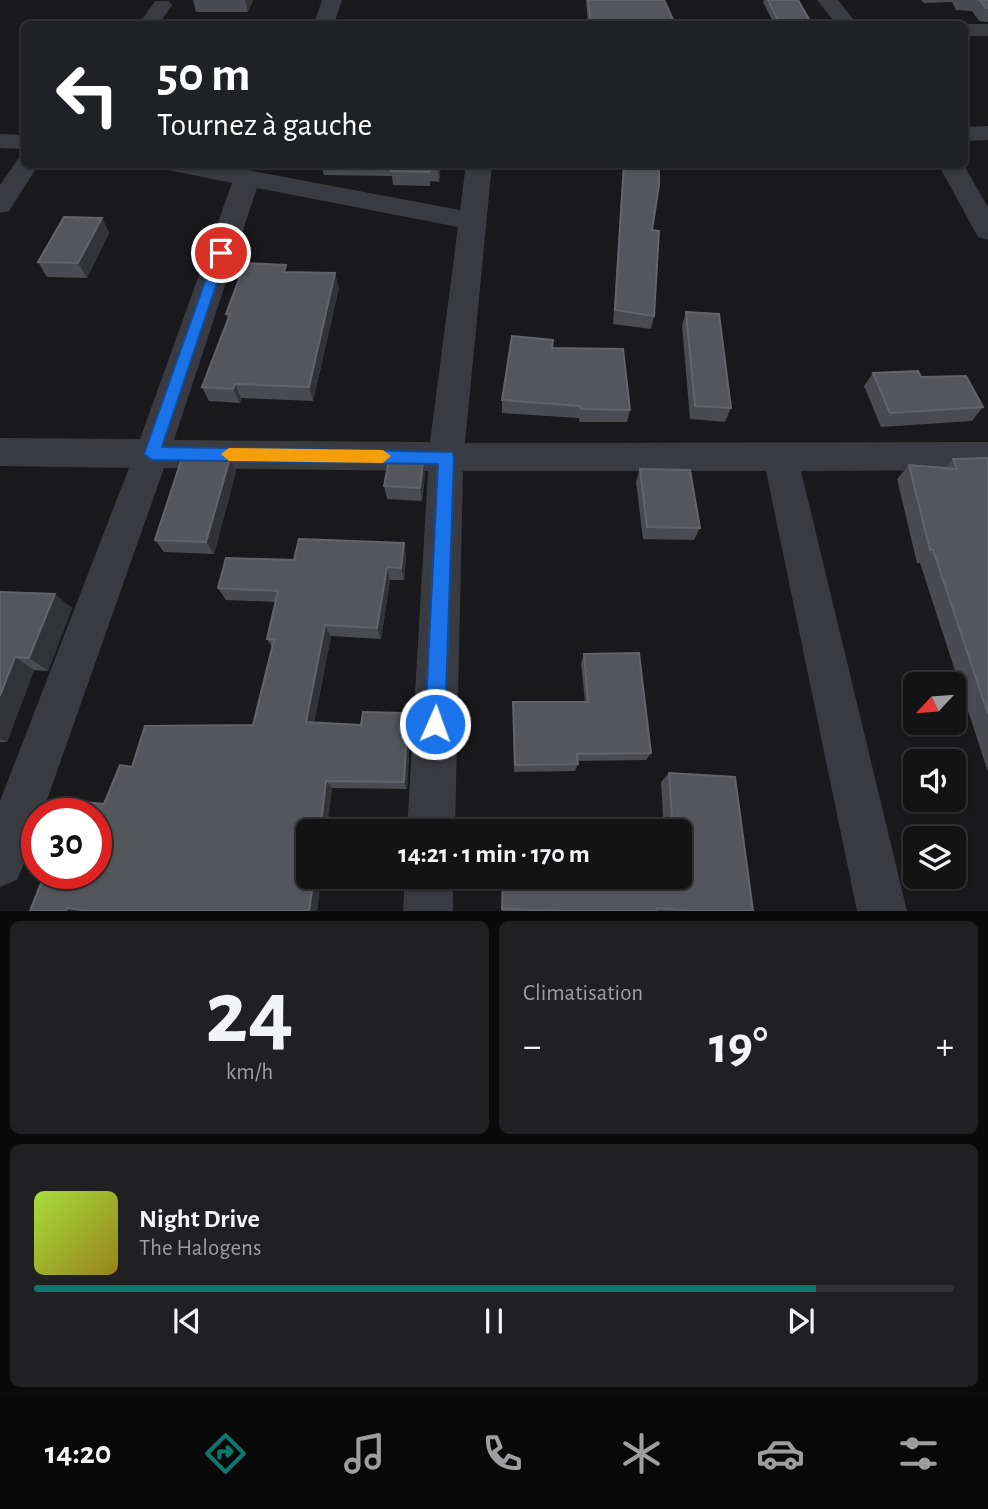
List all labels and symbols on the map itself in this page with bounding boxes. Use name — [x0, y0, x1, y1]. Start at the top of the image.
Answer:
pin — [191, 223, 251, 283]
north arrow — [903, 672, 966, 735]
position arrow — [398, 687, 472, 761]
speed limit sign: 30 — [21, 798, 112, 889]

